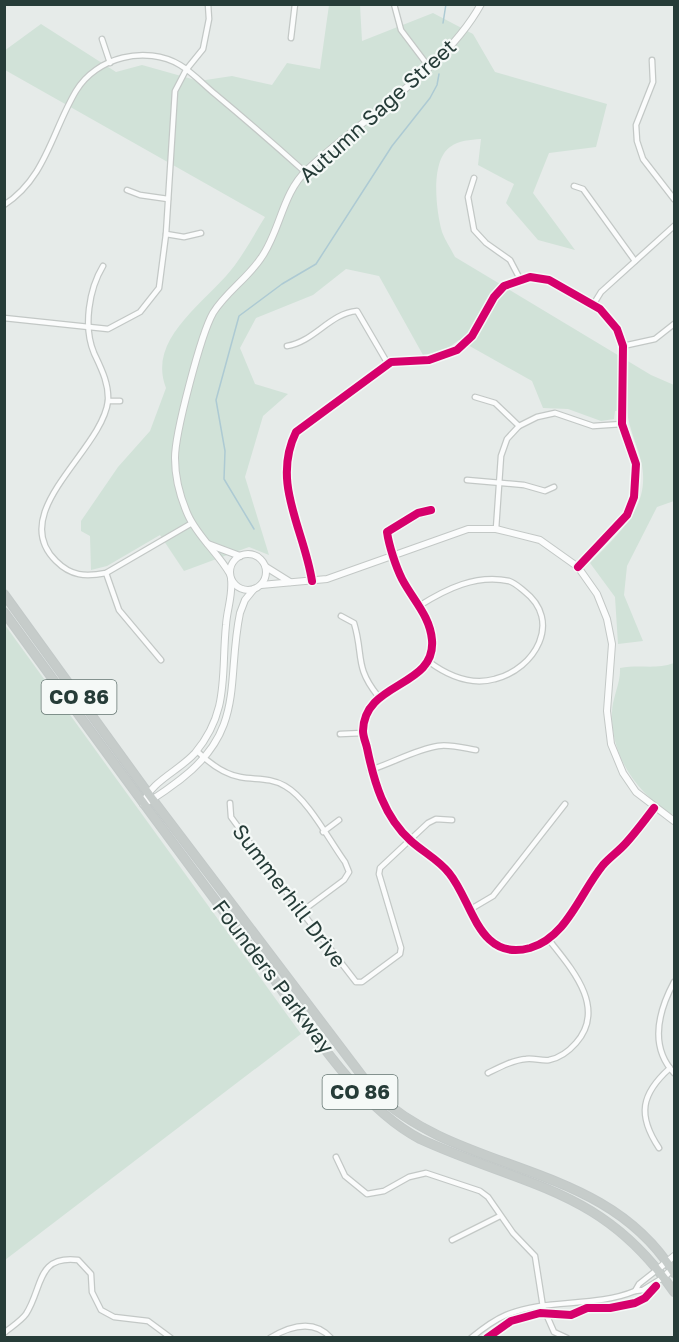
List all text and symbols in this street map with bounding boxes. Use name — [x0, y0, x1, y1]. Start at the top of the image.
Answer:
street label: Autumn Sage Street — [294, 33, 461, 188]
road number: CO 86 — [42, 680, 116, 714]
street label: Summerhill Drive — [227, 819, 352, 972]
street label: Founders Parkway — [208, 894, 340, 1059]
road number: CO 86 — [322, 1075, 398, 1109]

